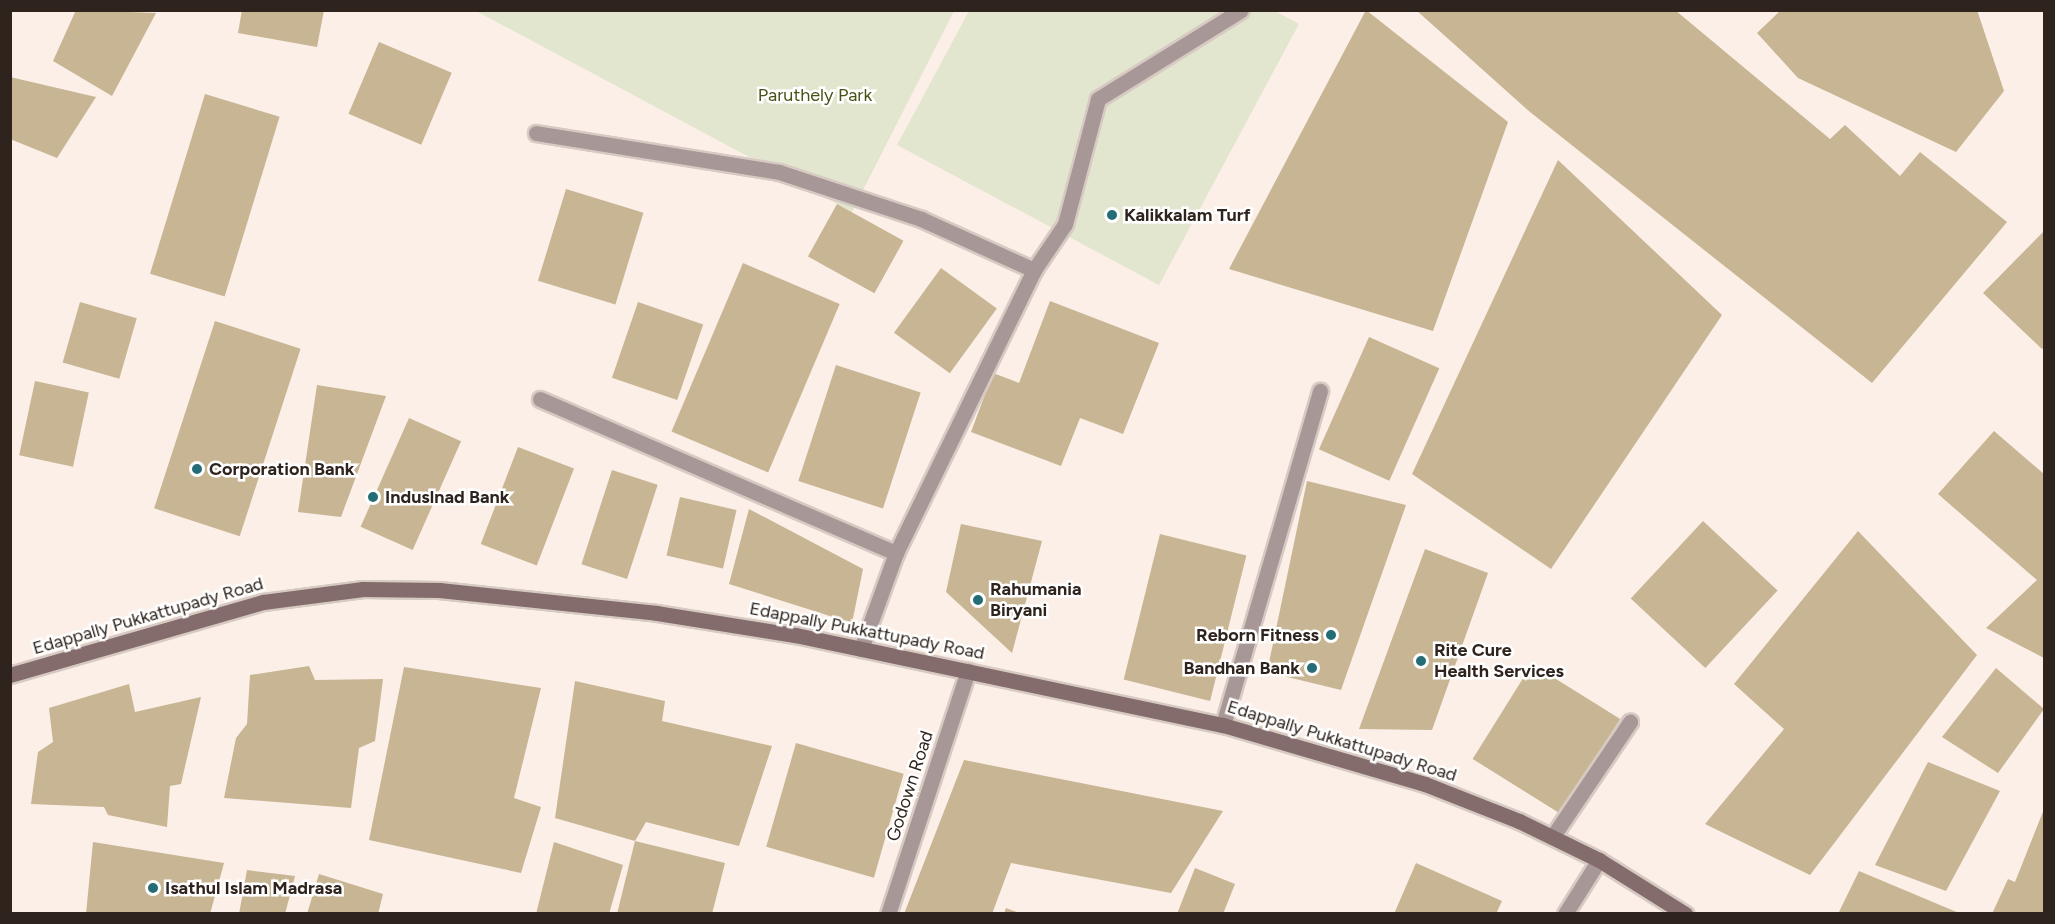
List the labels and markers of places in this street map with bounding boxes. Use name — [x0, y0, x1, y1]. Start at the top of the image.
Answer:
place label: Kalikkalam Turf — [1124, 204, 1251, 226]
marker: Kalikkalam Turf — [1105, 208, 1119, 222]
place label: Corporation Bank — [209, 458, 354, 480]
marker: Corporation Bank — [190, 462, 204, 476]
place label: Induslnad Bank — [385, 486, 510, 508]
marker: Induslnad Bank — [366, 490, 380, 504]
place label: Rahumania Biryani — [990, 579, 1082, 622]
marker: Rahumania Biryani — [971, 593, 985, 607]
place label: Reborn Fitness — [1196, 624, 1319, 646]
marker: Reborn Fitness — [1324, 628, 1338, 642]
place label: Rite Cure Health Services — [1434, 640, 1564, 682]
marker: Rite Cure Health Services — [1412, 652, 1430, 670]
place label: Bandhan Bank — [1184, 657, 1300, 679]
marker: Bandhan Bank — [1305, 661, 1319, 675]
place label: Isathul Islam Madrasa — [165, 877, 342, 899]
marker: Isathul Islam Madrasa — [146, 881, 160, 895]

